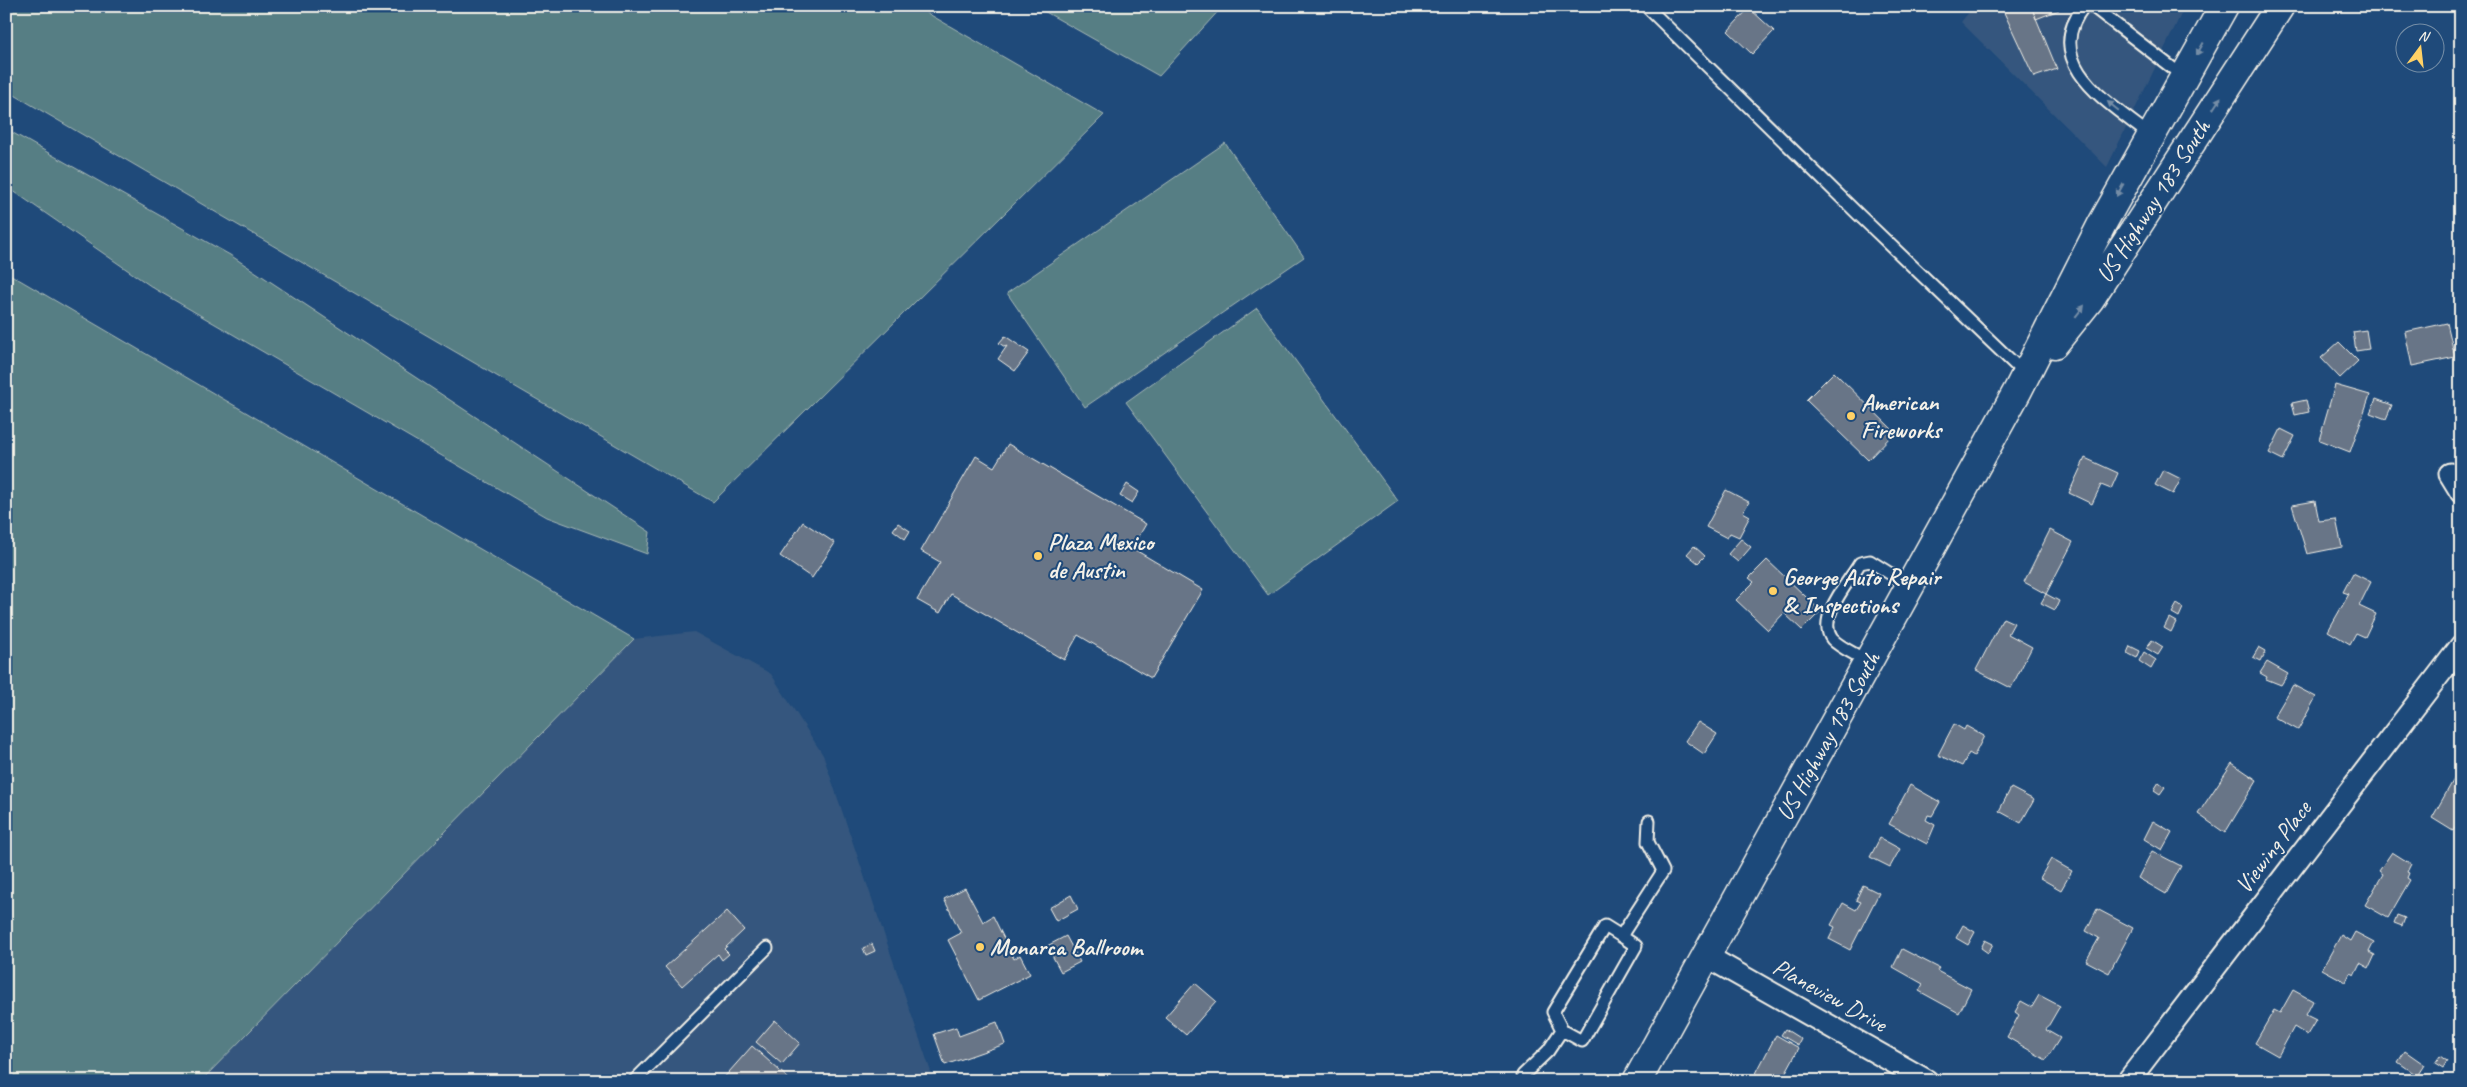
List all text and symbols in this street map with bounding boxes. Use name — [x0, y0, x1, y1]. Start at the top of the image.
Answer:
north arrow — [2394, 22, 2444, 72]
text: N — [2417, 27, 2432, 46]
one-way arrow — [2196, 42, 2205, 55]
one-way arrow — [2212, 96, 2222, 109]
one-way arrow — [2106, 100, 2119, 111]
street label: US Highway 183 South — [2089, 113, 2217, 288]
one-way arrow — [2116, 184, 2125, 197]
one-way arrow — [2075, 305, 2086, 318]
place label: American Fireworks — [1861, 387, 1943, 445]
marker: American Fireworks — [1845, 410, 1857, 422]
place label: Plaza Mexico de Austin — [1048, 527, 1156, 585]
marker: Plaza Mexico de Austin — [1032, 550, 1044, 562]
place label: George Auto Repair & Inspections — [1783, 562, 1942, 620]
marker: George Auto Repair & Inspections — [1767, 585, 1779, 597]
street label: US Highway 183 South — [1769, 645, 1887, 826]
street label: Viewing Place — [2228, 793, 2319, 899]
place label: Monarca Ballroom — [990, 932, 1145, 962]
marker: Monarca Ballroom — [974, 941, 986, 953]
street label: Planeview Drive — [1768, 951, 1894, 1040]

